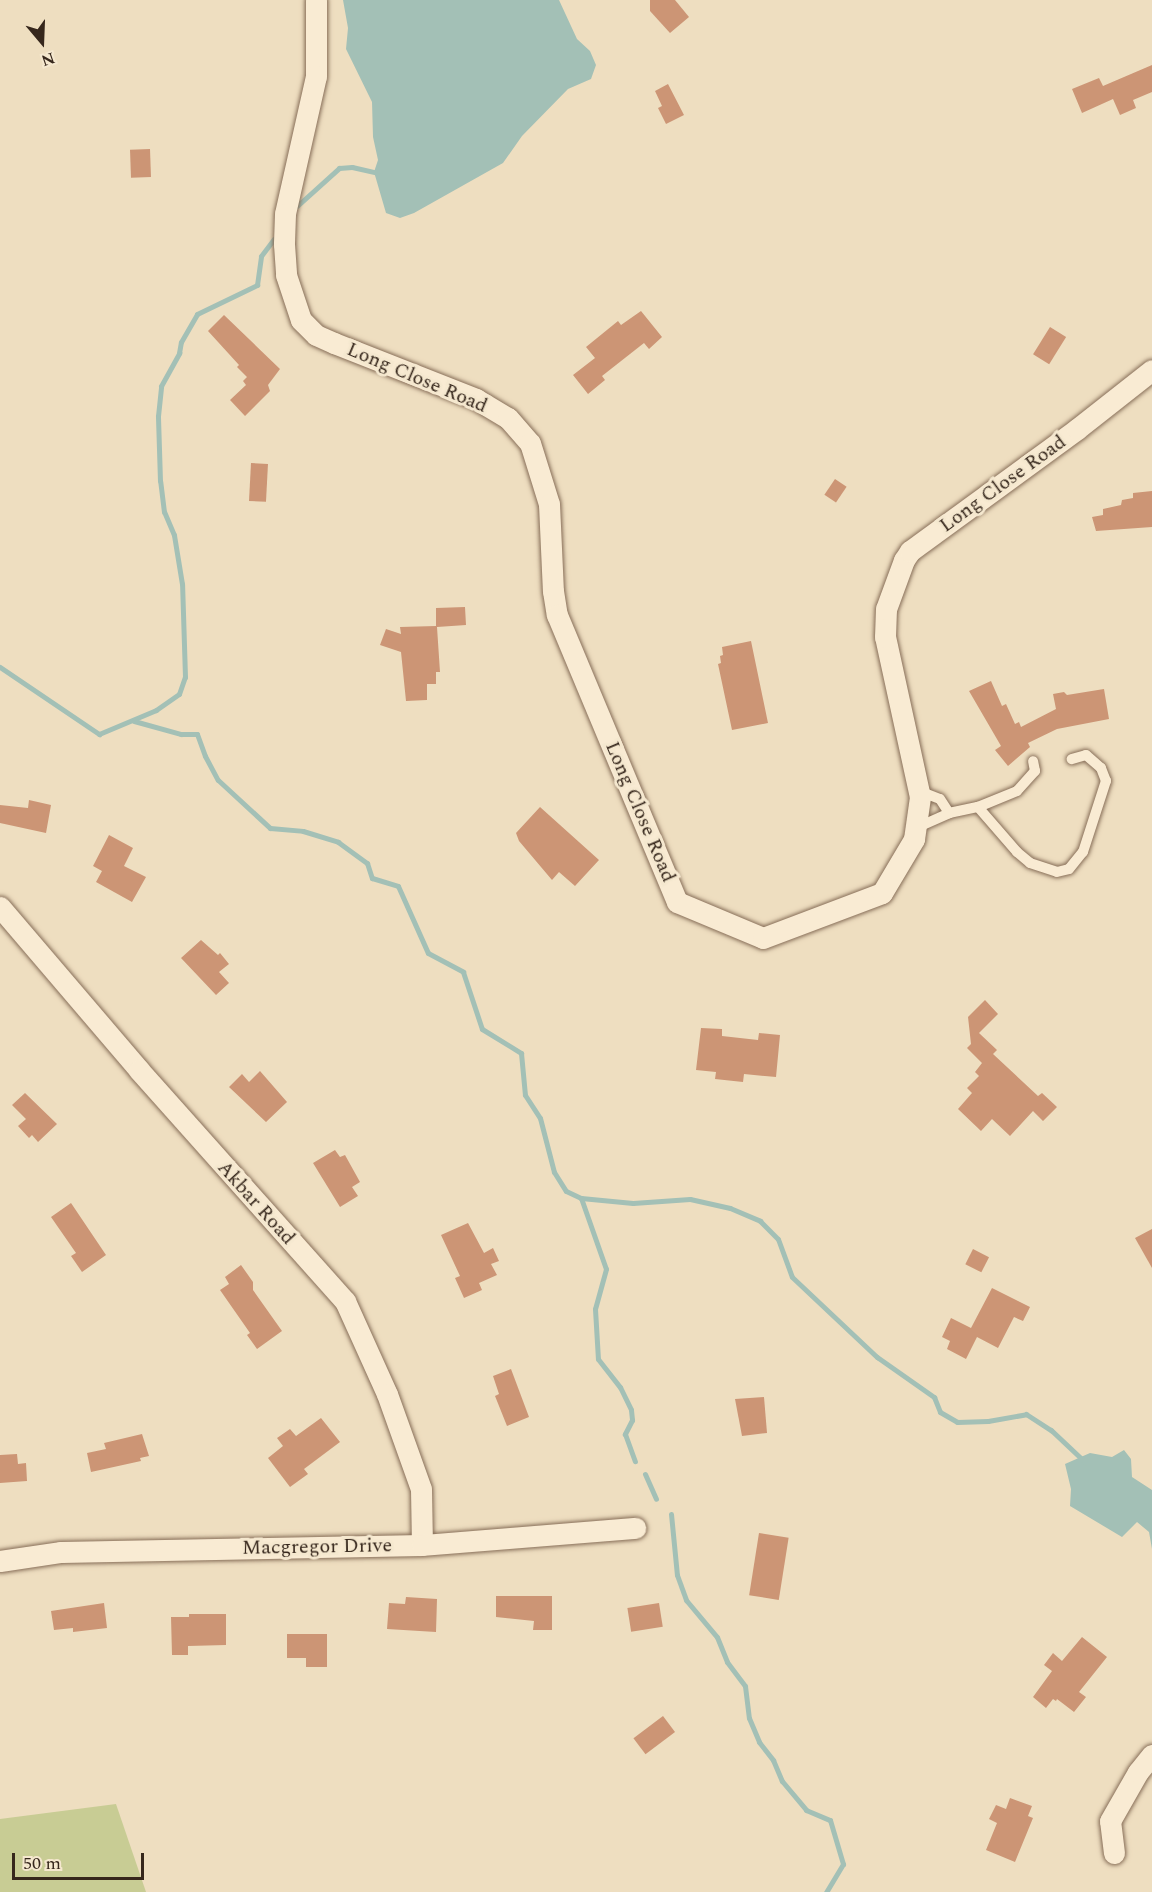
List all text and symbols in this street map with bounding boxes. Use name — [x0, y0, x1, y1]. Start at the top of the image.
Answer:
north arrow — [12, 12, 72, 72]
text: N — [38, 46, 58, 72]
street label: Long Close Road — [343, 338, 491, 418]
street label: Long Close Road — [935, 430, 1071, 538]
street label: Long Close Road — [600, 738, 680, 886]
street label: Akbar Road — [212, 1156, 300, 1250]
street label: Macgregor Drive — [242, 1534, 392, 1560]
scale bar — [15, 1841, 147, 1879]
text: 50 m — [23, 1850, 61, 1877]

